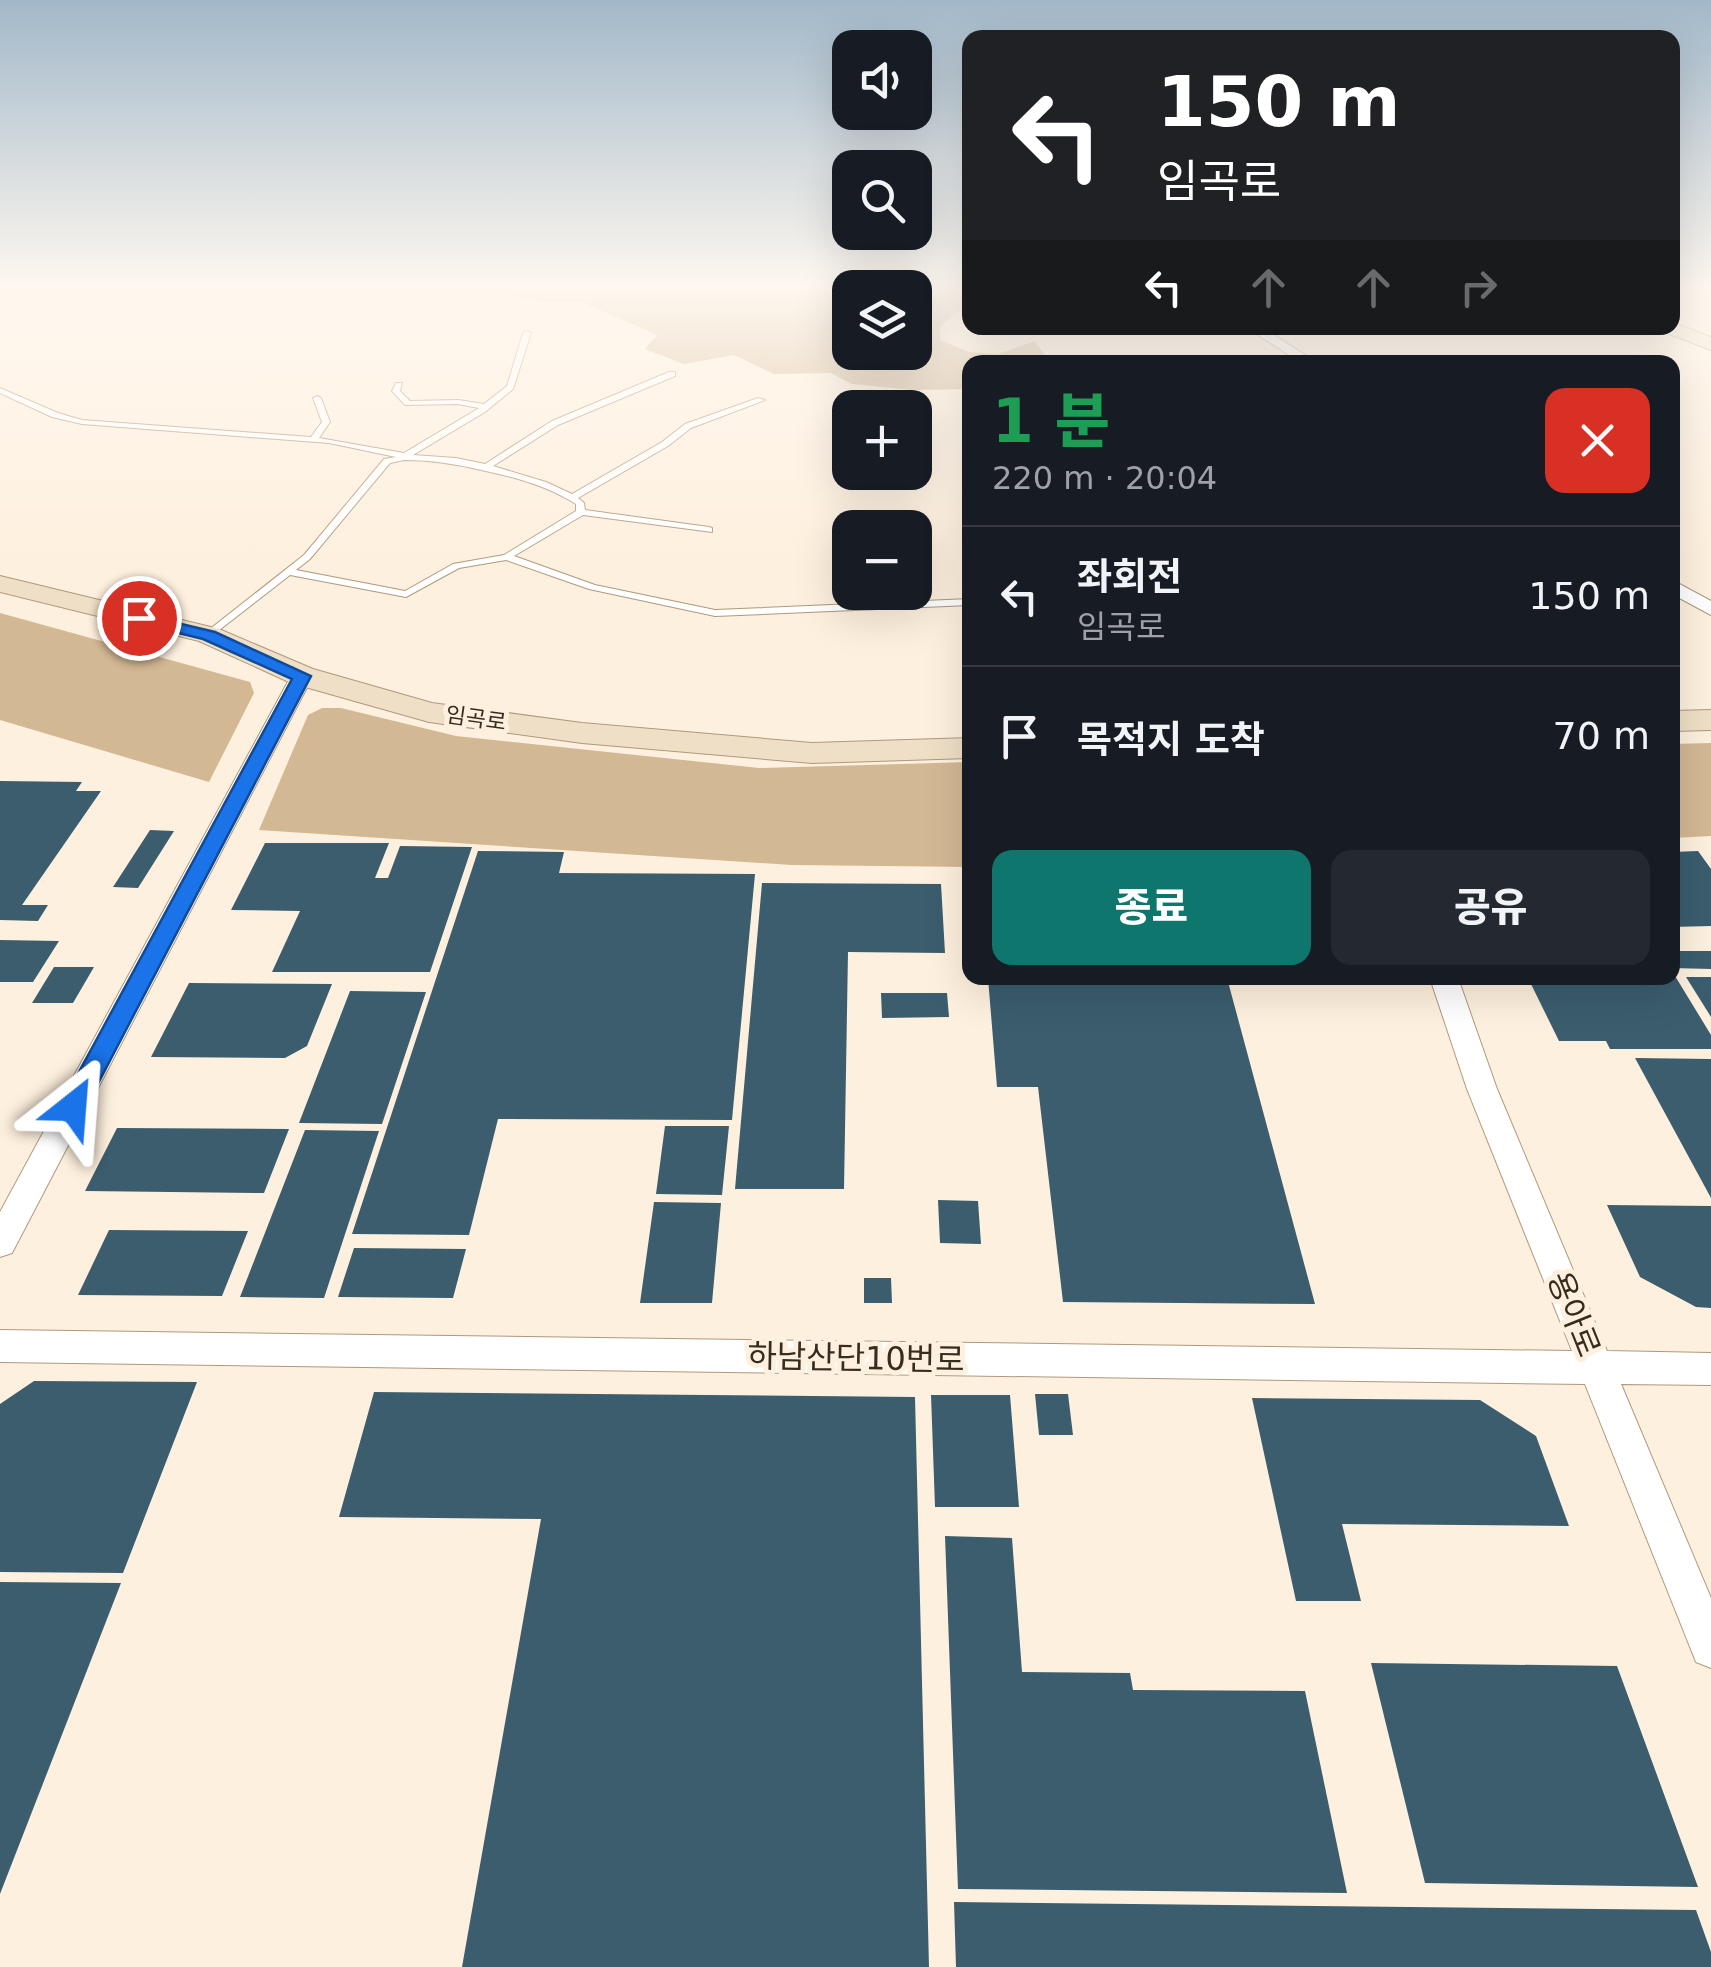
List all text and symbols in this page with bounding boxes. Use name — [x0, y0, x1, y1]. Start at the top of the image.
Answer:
map controls — [832, 30, 932, 610]
button: sound — [832, 30, 932, 130]
text: 150 m — [1157, 61, 1400, 143]
icon: left — [992, 70, 1122, 200]
button: search — [832, 150, 932, 250]
text: 임곡로 — [1157, 155, 1281, 208]
icon: left — [1136, 260, 1191, 315]
icon: ahead — [1241, 260, 1296, 315]
icon: ahead — [1346, 260, 1401, 315]
icon: right — [1451, 260, 1506, 315]
button: layers — [832, 270, 932, 370]
text: 1 분 — [992, 386, 1110, 456]
button: close — [1545, 388, 1650, 493]
button: + — [832, 390, 932, 490]
text: 220 m · 20:04 — [992, 459, 1217, 497]
button: − — [832, 510, 932, 610]
text: 좌회전 — [1077, 555, 1182, 599]
icon: left — [992, 569, 1047, 624]
text: 150 m — [1528, 574, 1650, 618]
pin — [97, 576, 182, 661]
icon: arrive — [112, 591, 167, 646]
text: 임곡로 — [1077, 608, 1165, 646]
street label: 임곡로 — [444, 702, 508, 735]
icon: arrive — [992, 709, 1047, 764]
text: 70 m — [1553, 714, 1650, 758]
text: 목적지 도착 — [1077, 718, 1265, 762]
button: 종료 — [992, 850, 1311, 965]
button: 공유 — [1331, 850, 1650, 965]
position arrow — [21, 1055, 125, 1159]
street label: 용아로 — [1540, 1266, 1608, 1362]
street label: 하남산단10번로 — [747, 1337, 965, 1379]

